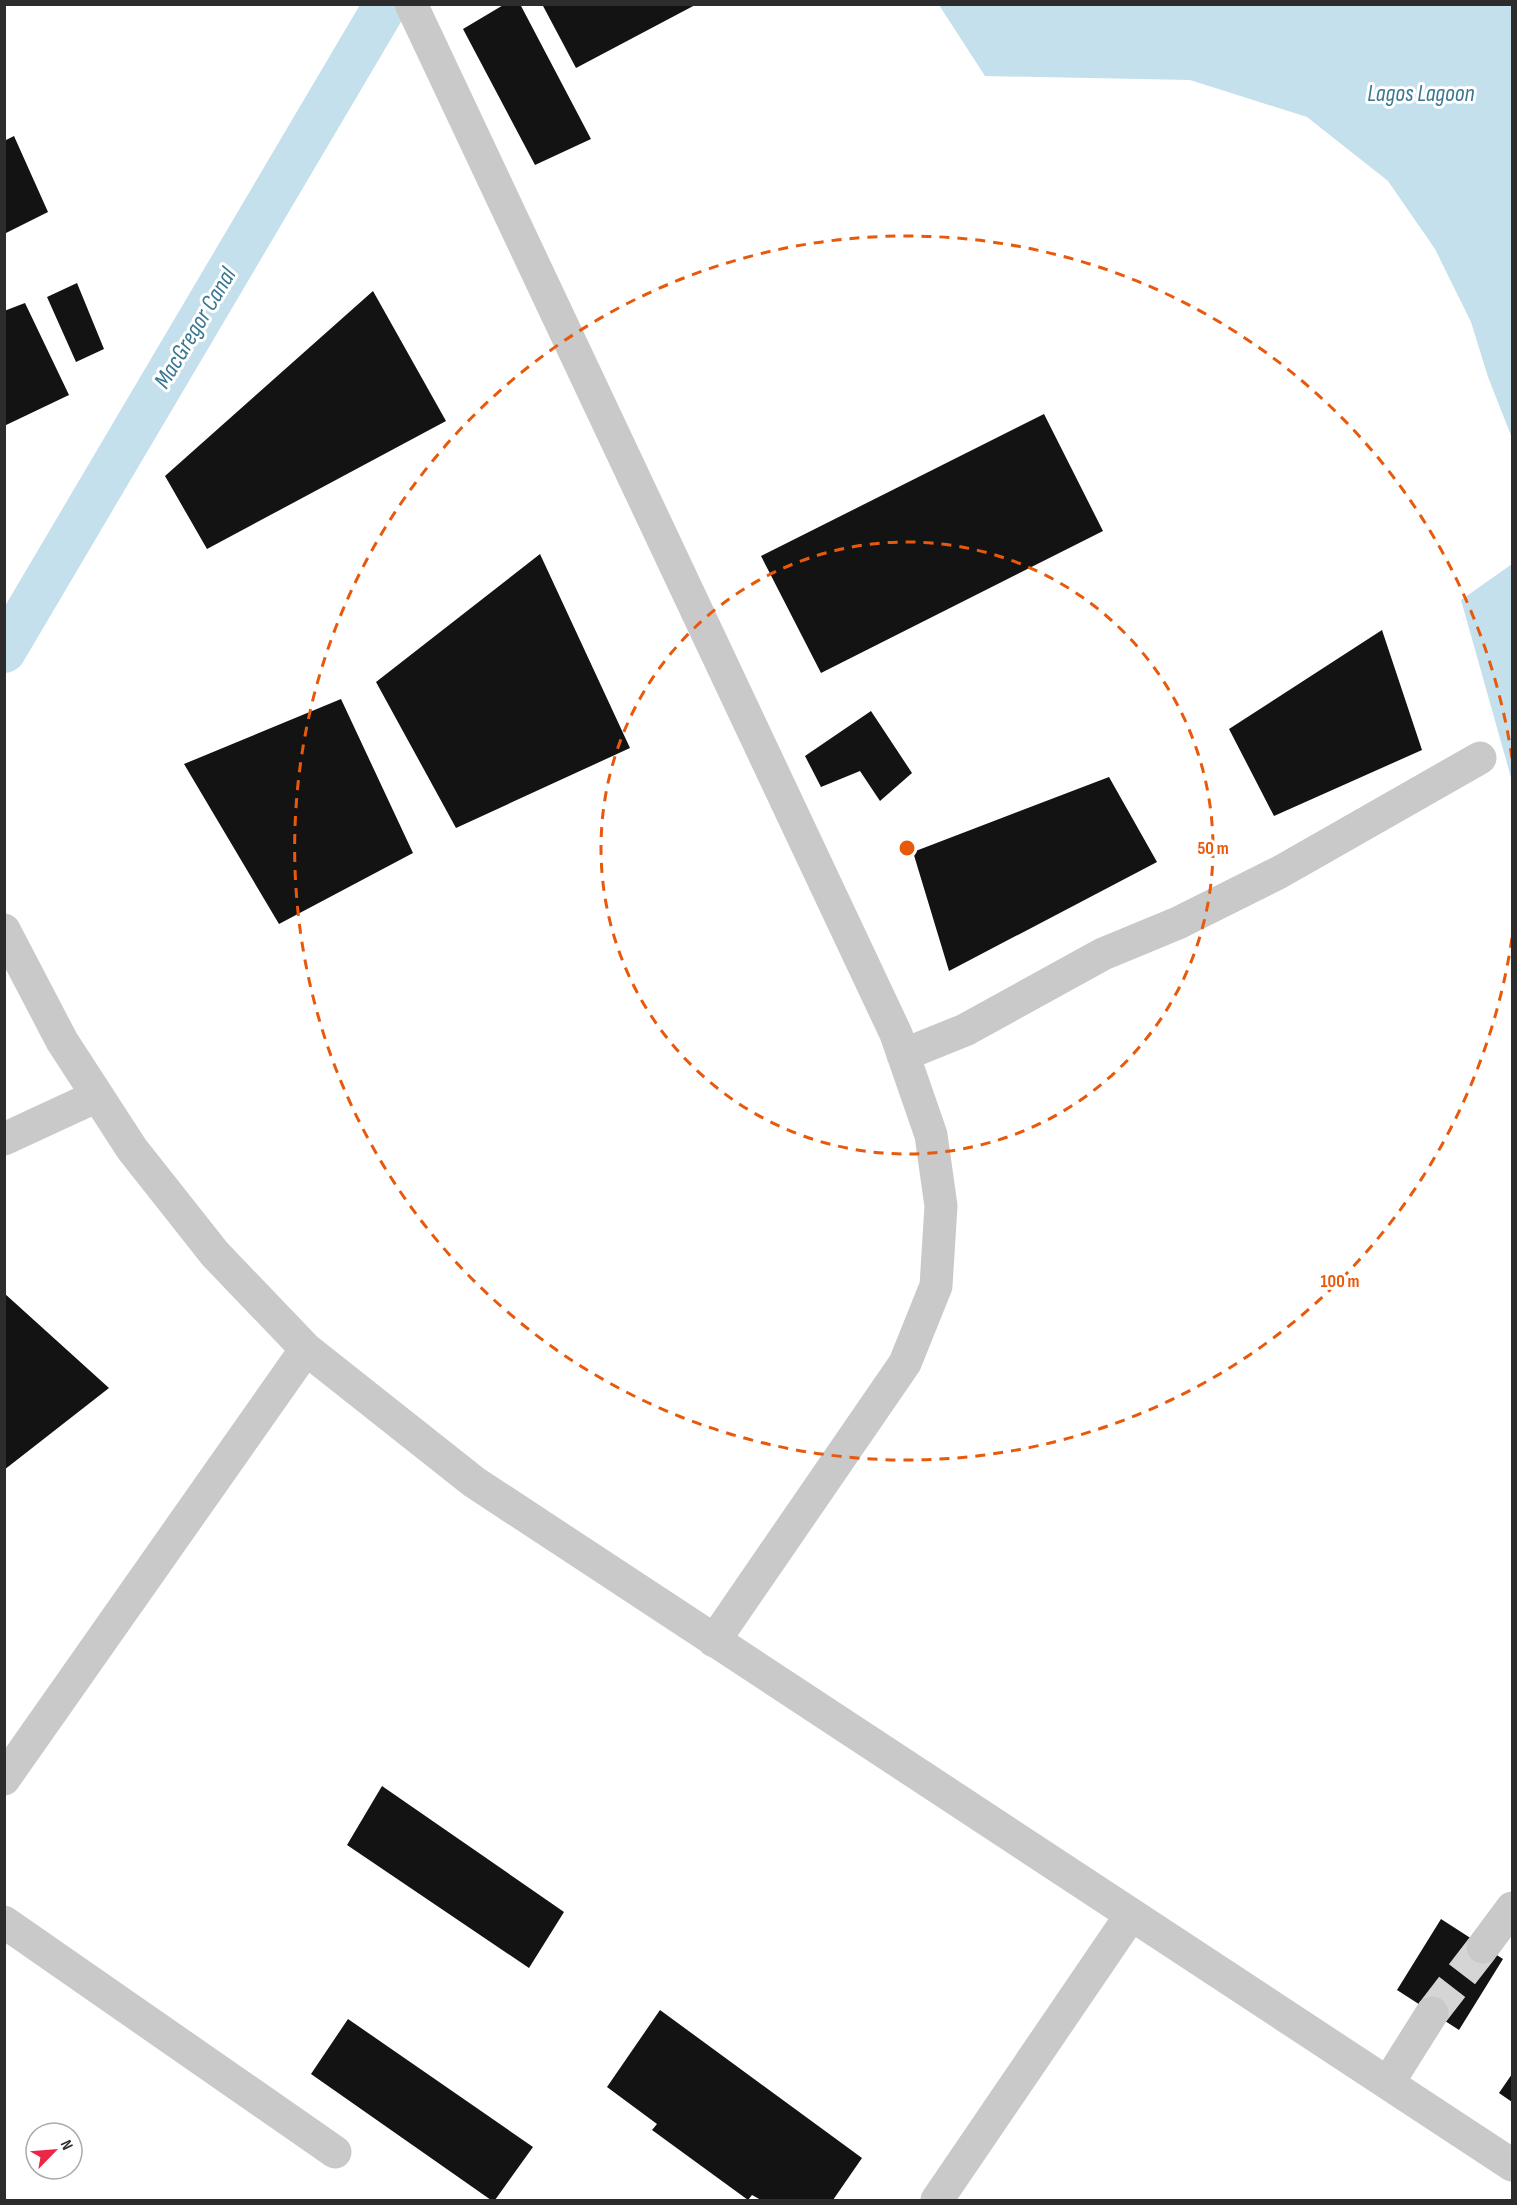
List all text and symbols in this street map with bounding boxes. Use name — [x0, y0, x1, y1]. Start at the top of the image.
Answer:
water label: Lagos Lagoon — [1367, 79, 1475, 108]
water label: MacGregor Canal — [148, 262, 243, 394]
centre of rings — [897, 838, 917, 858]
text: 50 m — [1197, 838, 1229, 859]
text: 100 m — [1321, 1271, 1360, 1292]
north arrow — [24, 2121, 84, 2181]
text: N — [56, 2137, 77, 2153]

